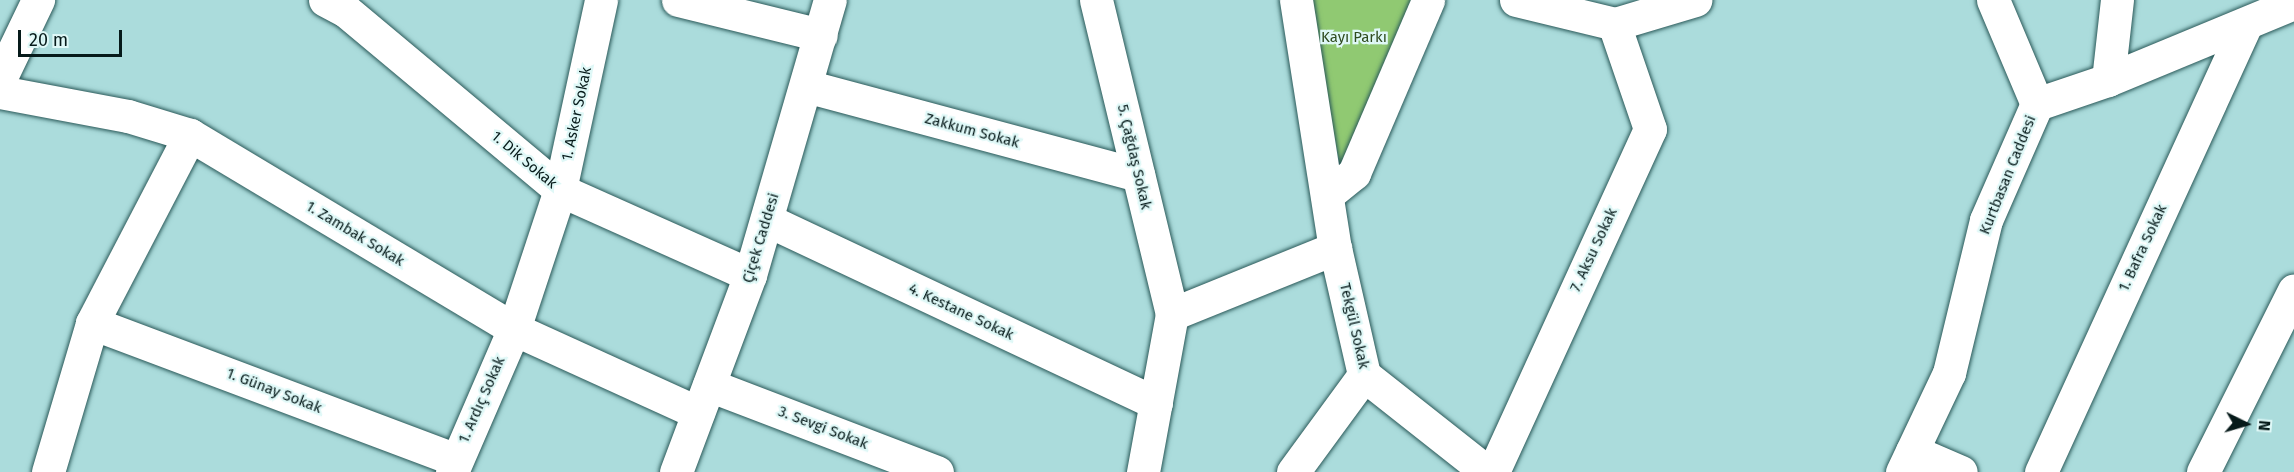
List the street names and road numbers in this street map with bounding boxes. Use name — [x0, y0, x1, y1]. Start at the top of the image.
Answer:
street label: 1. Asker Sokak — [558, 65, 596, 163]
street label: 5. Çağdaş Sokak — [1113, 103, 1155, 211]
street label: Zakkum Sokak — [923, 110, 1021, 152]
street label: Kurtbasan Caddesi — [1976, 113, 2040, 237]
street label: 1. Dik Sokak — [488, 127, 560, 193]
street label: Çiçek Caddesi — [739, 191, 783, 285]
street label: 1. Zambak Sokak — [303, 198, 407, 270]
street label: 1. Bafra Sokak — [2115, 202, 2171, 294]
street label: 7. Aksu Sokak — [1567, 205, 1621, 295]
street label: 4. Kestane Sokak — [906, 280, 1016, 344]
street label: Tekgül Sokak — [1335, 281, 1373, 371]
street label: 1. Ardıç Sokak — [455, 354, 509, 446]
street label: 1. Günay Sokak — [224, 365, 324, 417]
street label: 3. Sevgi Sokak — [775, 403, 871, 453]

